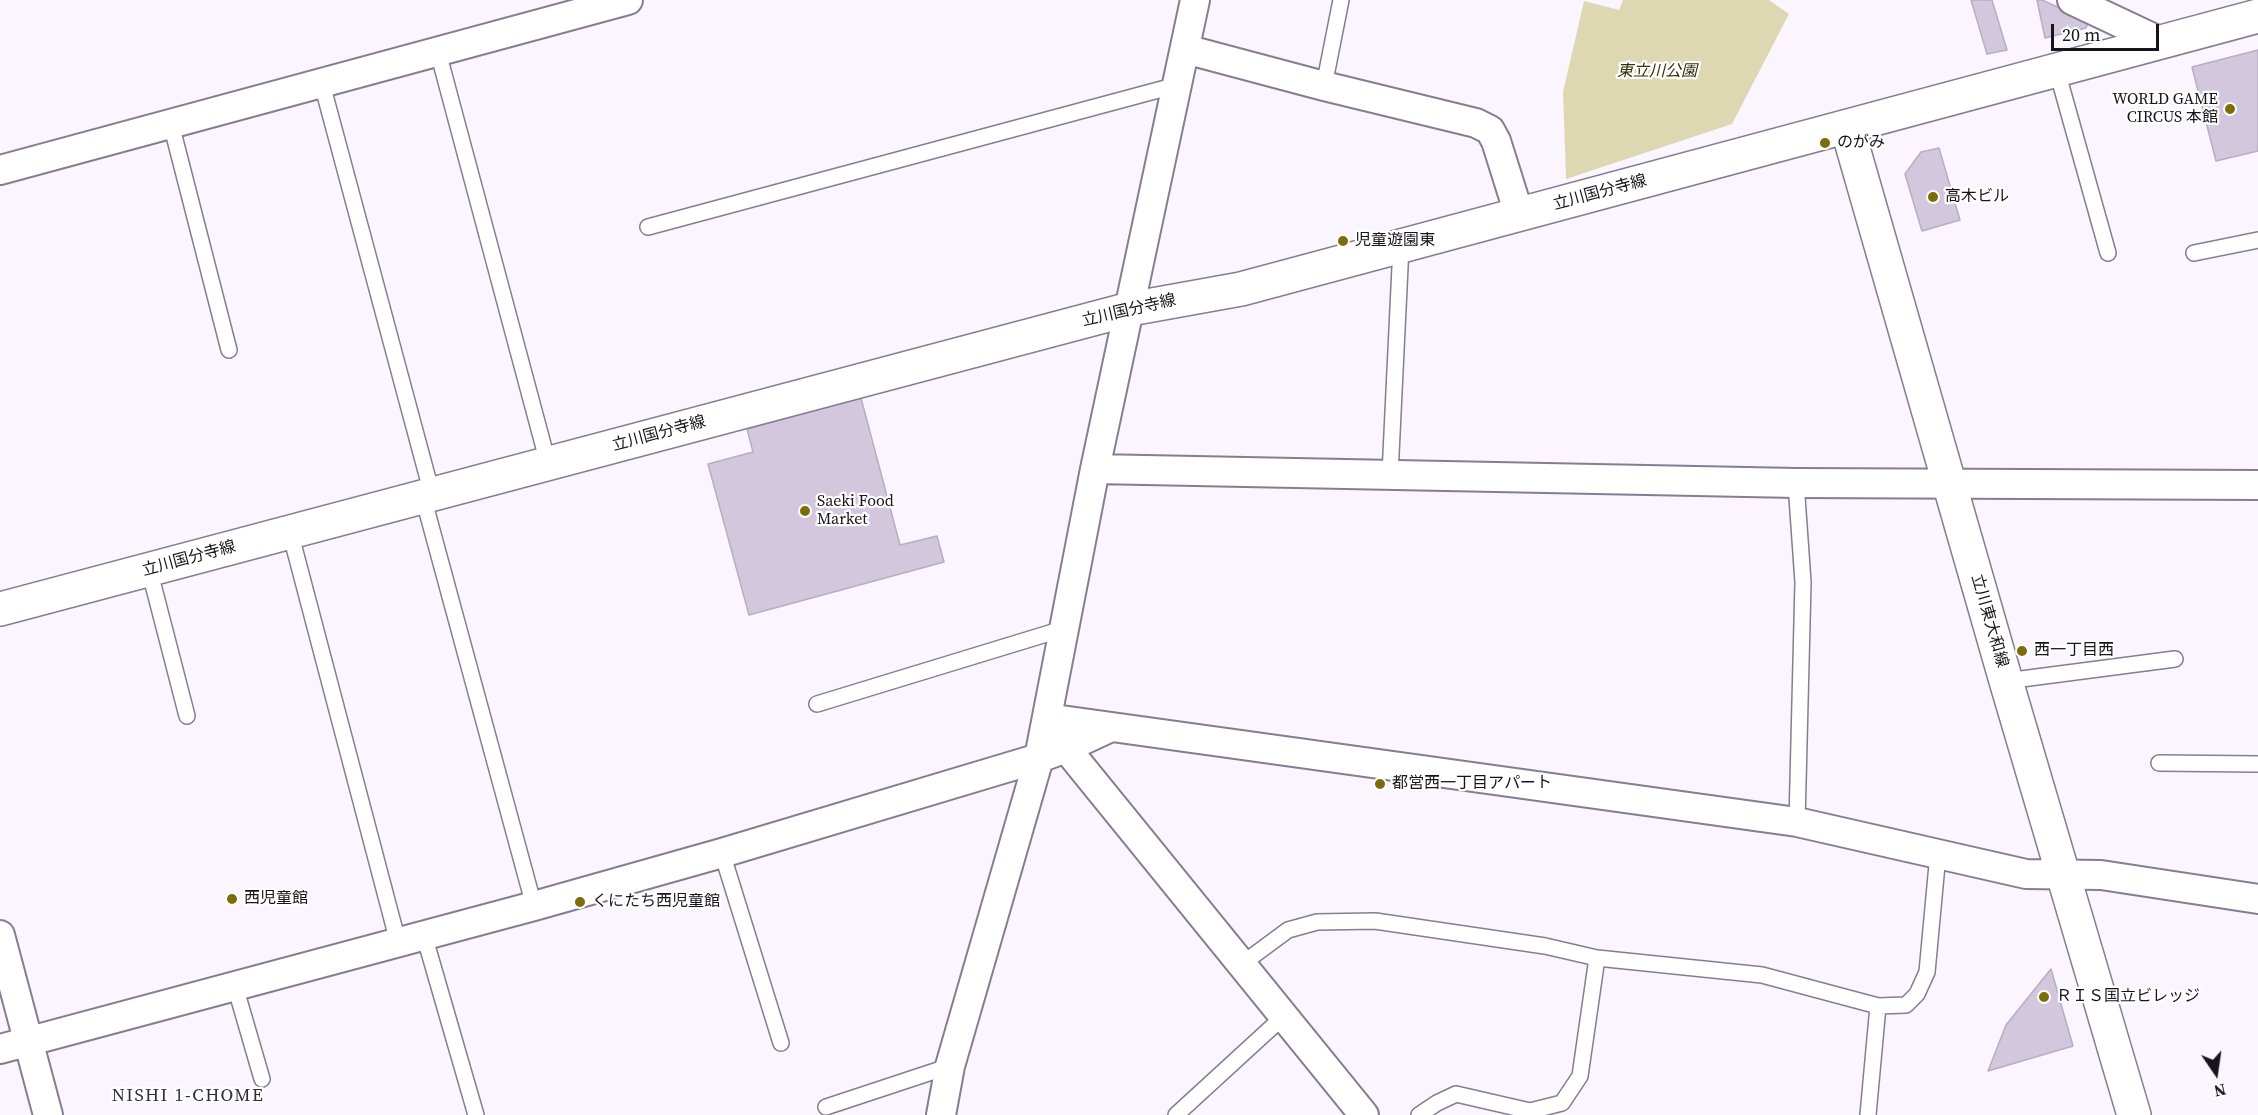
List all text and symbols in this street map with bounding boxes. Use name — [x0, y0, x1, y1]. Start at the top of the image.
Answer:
scale bar — [2054, 12, 2162, 50]
text: 20 m — [2062, 22, 2100, 47]
park label: 東立川公園 — [1617, 62, 1697, 82]
place label: WORLD GAME CIRCUS 本館 — [2112, 90, 2218, 128]
marker: WORLD GAME CIRCUS 本館 — [2223, 102, 2237, 116]
place label: のがみ — [1837, 133, 1885, 153]
marker: のがみ — [1818, 136, 1832, 150]
street label: 立川国分寺線 — [1551, 171, 1649, 215]
place label: 高木ビル — [1945, 187, 2009, 207]
marker: 高木ビル — [1926, 190, 1940, 204]
place label: 児童遊園東 — [1355, 231, 1435, 251]
marker: 児童遊園東 — [1336, 234, 1350, 248]
street label: 立川国分寺線 — [1080, 291, 1178, 331]
street label: 立川国分寺線 — [610, 412, 708, 456]
place label: Saeki Food Market — [817, 492, 894, 530]
marker: Saeki Food Market — [798, 504, 812, 518]
street label: 立川国分寺線 — [140, 537, 238, 581]
street label: 立川東大和線 — [1967, 572, 2011, 670]
place label: 西一丁目西 — [2034, 641, 2114, 661]
marker: 西一丁目西 — [2015, 644, 2029, 658]
place label: 都営西一丁目アパート — [1392, 774, 1552, 794]
marker: 都営西一丁目アパート — [1373, 777, 1387, 791]
place label: 西児童館 — [244, 889, 308, 909]
marker: 西児童館 — [225, 892, 239, 906]
place label: くにたち西児童館 — [592, 892, 720, 912]
marker: くにたち西児童館 — [573, 895, 587, 909]
place label: ＲＩＳ国立ビレッジ — [2056, 987, 2200, 1007]
marker: ＲＩＳ国立ビレッジ — [2037, 990, 2051, 1004]
north arrow — [2186, 1043, 2246, 1103]
text: N — [2212, 1079, 2228, 1103]
district label: NISHI 1-CHOME — [112, 1085, 264, 1107]

